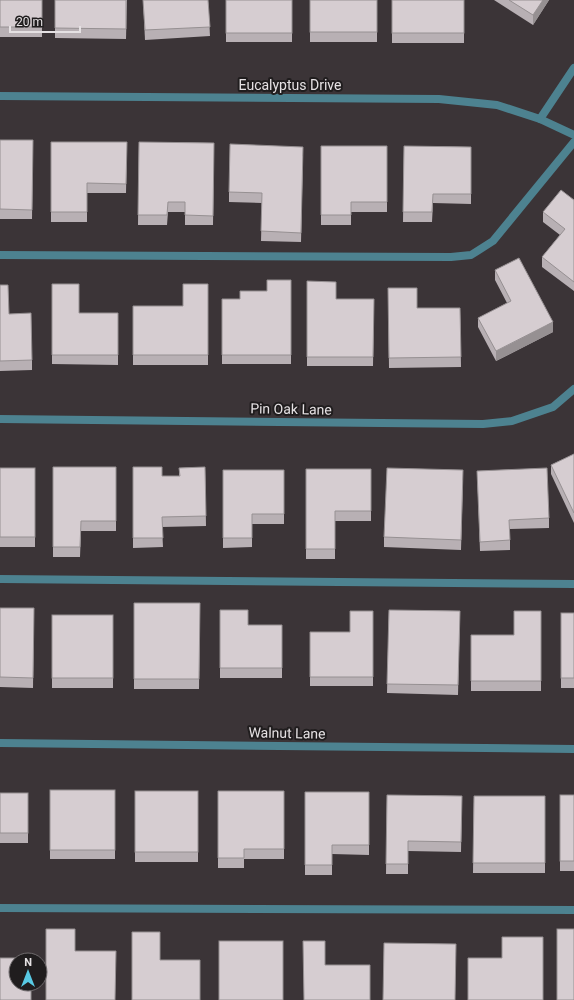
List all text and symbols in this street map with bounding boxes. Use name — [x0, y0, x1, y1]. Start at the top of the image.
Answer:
scale bar — [10, 8, 80, 34]
text: 20 m — [16, 15, 43, 29]
street label: Eucalyptus Drive — [239, 77, 341, 93]
street label: Pin Oak Lane — [250, 400, 332, 418]
street label: Walnut Lane — [248, 724, 326, 742]
north arrow — [8, 952, 48, 992]
text: N — [24, 956, 32, 969]

